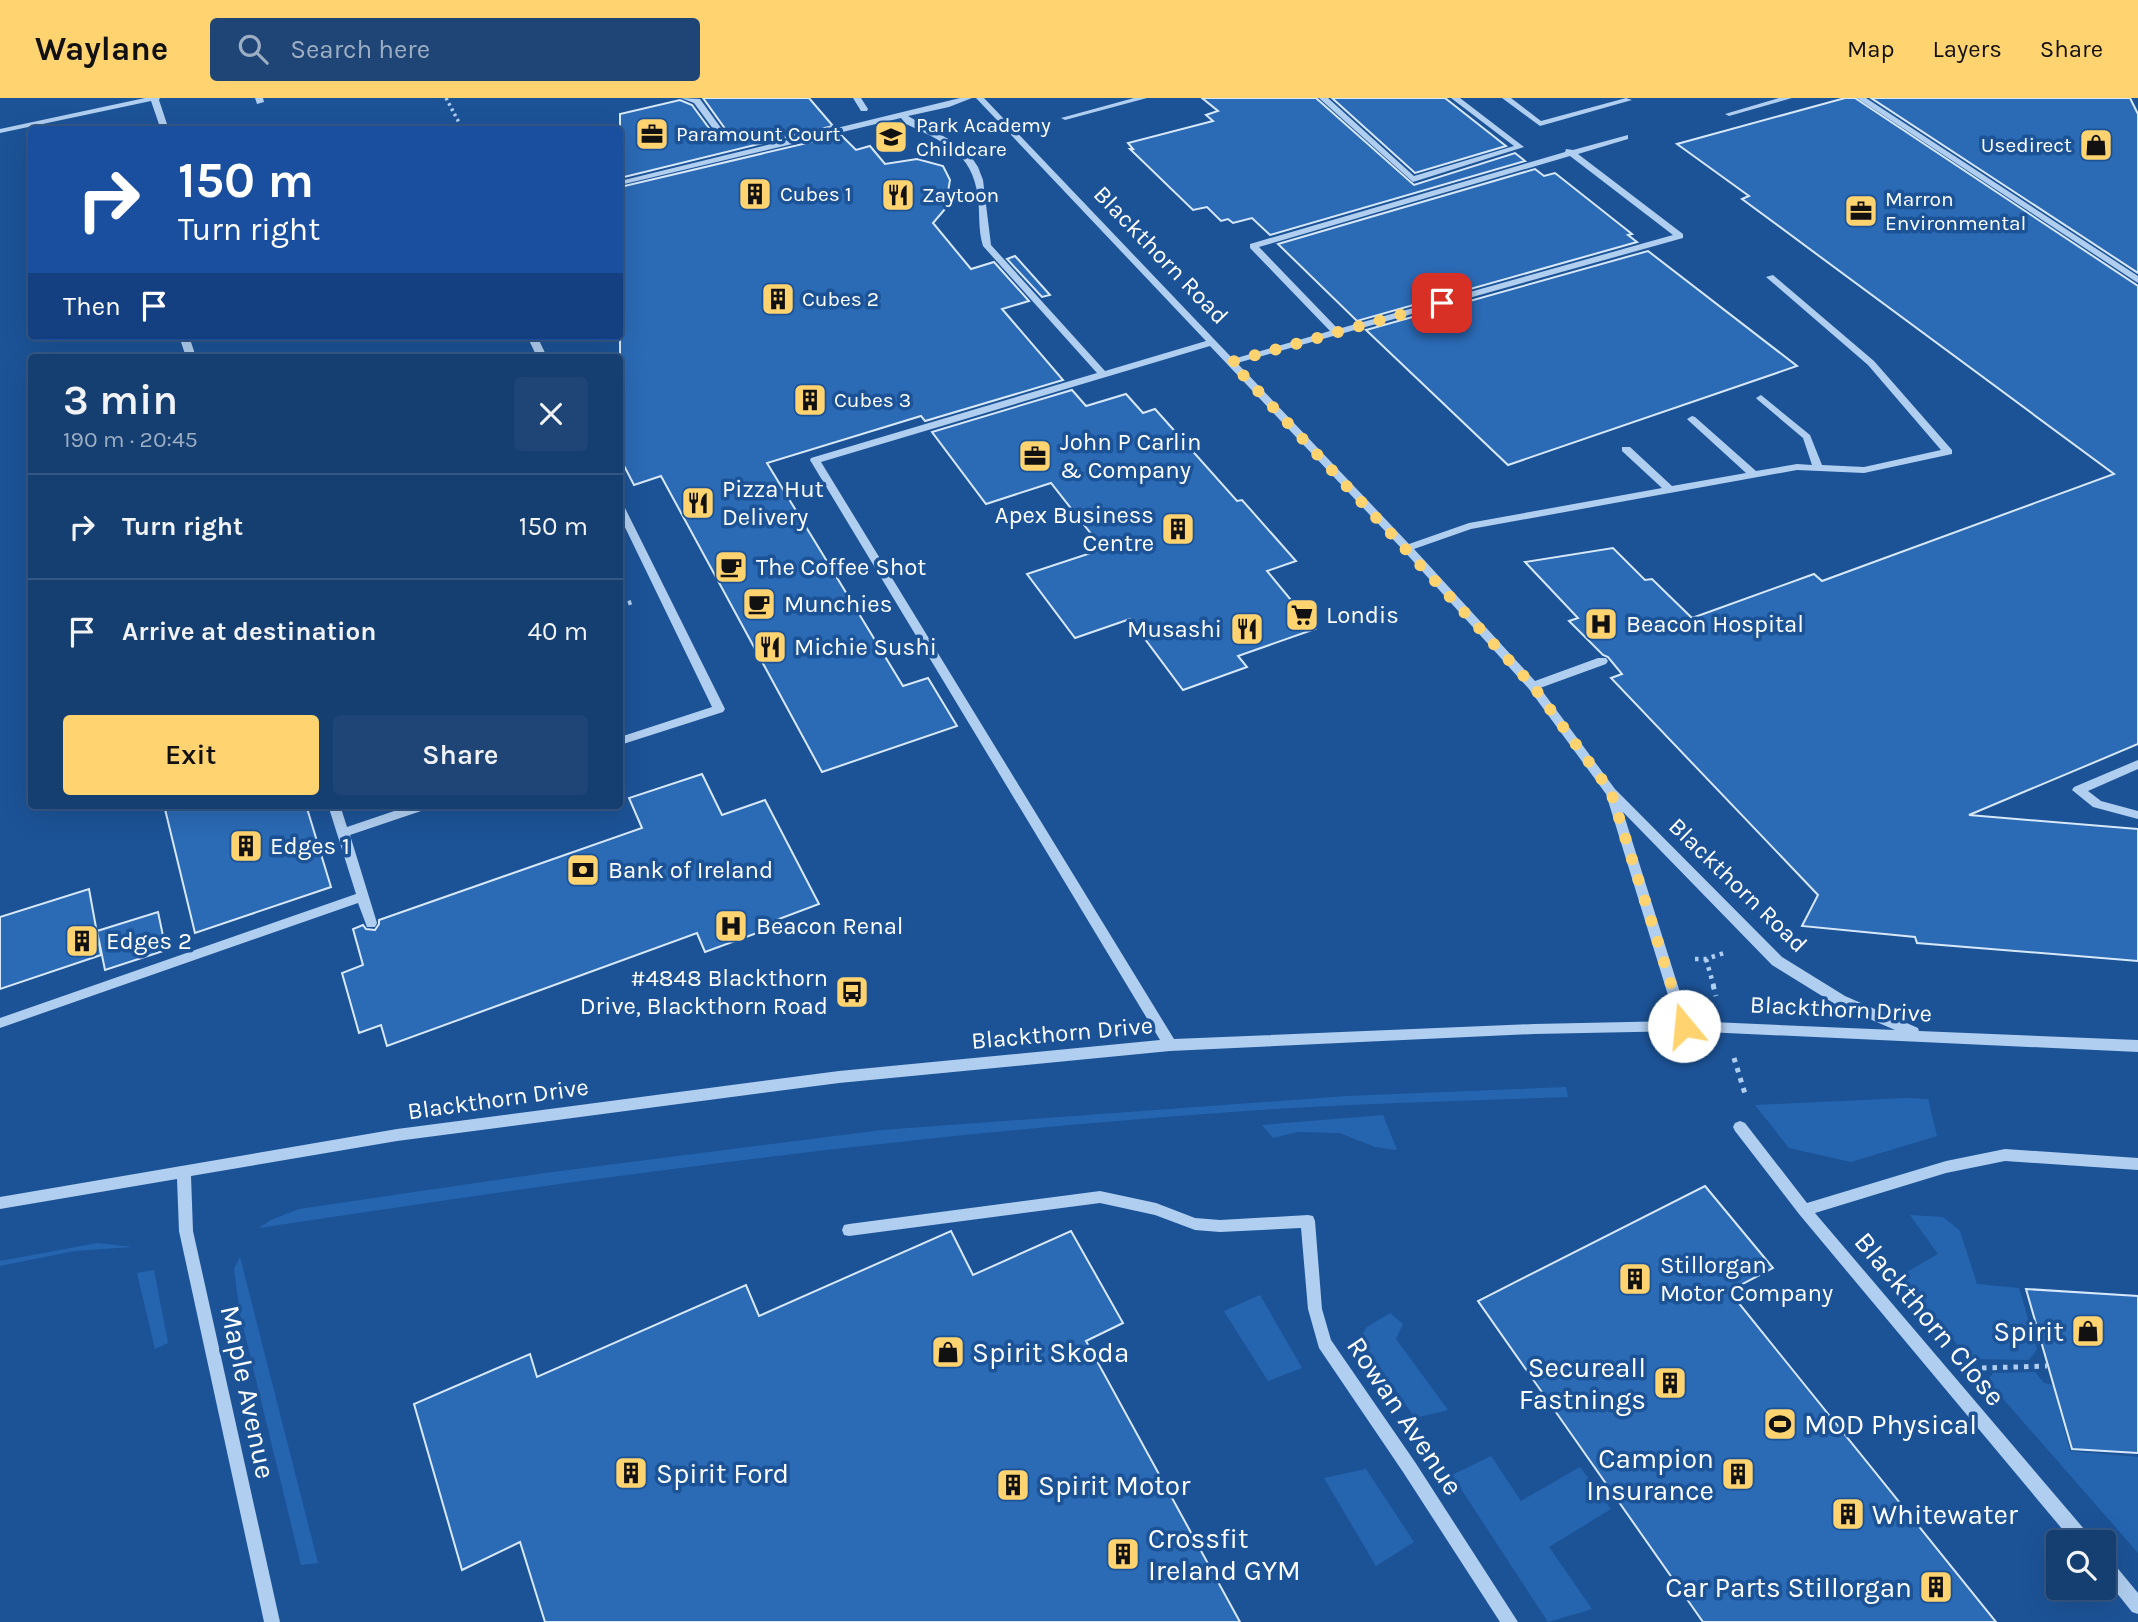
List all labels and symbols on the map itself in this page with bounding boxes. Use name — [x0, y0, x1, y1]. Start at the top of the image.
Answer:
place label: Park Academy Childcare — [916, 113, 1051, 161]
office icon: Paramount Court — [633, 115, 671, 153]
school or university icon: Park Academy Childcare — [872, 118, 910, 156]
place label: Paramount Court — [676, 122, 840, 146]
shop icon: Usedirect — [2077, 126, 2115, 164]
place label: Usedirect — [1981, 133, 2072, 157]
building icon: Cubes 1 — [736, 175, 774, 213]
restaurant icon: Zaytoon — [879, 176, 917, 214]
street label: Blackthorn Road — [1088, 180, 1234, 330]
place label: Cubes 1 — [780, 182, 852, 206]
place label: Zaytoon — [922, 183, 999, 207]
place label: Marron Environmental — [1885, 187, 2026, 235]
office icon: Marron Environmental — [1842, 192, 1880, 230]
pin — [1412, 273, 1472, 333]
building icon: Cubes 2 — [759, 280, 797, 318]
place label: Cubes 2 — [802, 287, 879, 311]
building icon: Cubes 3 — [791, 381, 829, 419]
place label: Cubes 3 — [834, 388, 911, 412]
place label: John P Carlin & Company — [1060, 428, 1201, 484]
office icon: John P Carlin & Company — [1016, 437, 1054, 475]
place label: Pizza Hut Delivery — [722, 475, 824, 531]
restaurant icon: Pizza Hut Delivery — [679, 484, 717, 522]
place label: Apex Business Centre — [995, 501, 1154, 557]
building icon: Apex Business Centre — [1159, 510, 1197, 548]
cafe icon: The Coffee Shot — [712, 548, 750, 586]
place label: The Coffee Shot — [756, 553, 926, 581]
cafe icon: Munchies — [740, 585, 778, 623]
place label: Munchies — [784, 590, 892, 618]
supermarket icon: Londis — [1283, 596, 1321, 634]
place label: Londis — [1326, 601, 1399, 629]
hospital icon: Beacon Hospital — [1582, 605, 1620, 643]
restaurant icon: Musashi — [1228, 610, 1266, 648]
place label: Beacon Hospital — [1626, 610, 1804, 638]
place label: Musashi — [1127, 615, 1222, 643]
restaurant icon: Michie Sushi — [751, 628, 789, 666]
place label: Michie Sushi — [794, 633, 937, 661]
street label: Blackthorn Road — [1663, 812, 1813, 958]
building icon: Edges 1 — [227, 827, 265, 865]
place label: Edges 1 — [270, 832, 350, 860]
bank icon: Bank of Ireland — [564, 851, 602, 889]
place label: Bank of Ireland — [608, 856, 773, 884]
hospital icon: Beacon Renal — [712, 907, 750, 945]
place label: Beacon Renal — [756, 912, 904, 940]
building icon: Edges 2 — [63, 922, 101, 960]
place label: Edges 2 — [106, 927, 192, 955]
place label: #4848 Blackthorn Drive, Blackthorn Road — [580, 964, 828, 1020]
bus stop icon: #4848 Blackthorn Drive, Blackthorn Road — [833, 973, 871, 1011]
position arrow — [1647, 989, 1721, 1063]
street label: Blackthorn Drive — [1749, 990, 1933, 1028]
street label: Blackthorn Drive — [970, 1011, 1154, 1055]
street label: Blackthorn Drive — [406, 1072, 590, 1126]
street label: Blackthorn Close — [1848, 1225, 2012, 1413]
place label: Stillorgan Motor Company — [1660, 1251, 1833, 1307]
building icon: Stillorgan Motor Company — [1616, 1260, 1654, 1298]
street label: Maple Avenue — [214, 1302, 282, 1482]
shop icon: Spirit — [2069, 1312, 2107, 1350]
place label: Spirit — [1993, 1315, 2064, 1348]
street label: Rowan Avenue — [1340, 1331, 1470, 1501]
shop icon: Spirit Skoda — [929, 1333, 967, 1371]
place label: Spirit Skoda — [972, 1336, 1129, 1369]
place label: Secureall Fastnings — [1519, 1351, 1646, 1416]
building icon: Secureall Fastnings — [1651, 1364, 1689, 1402]
sports icon: MOD Physical — [1761, 1405, 1799, 1443]
place label: MOD Physical — [1804, 1408, 1977, 1441]
place label: Campion Insurance — [1586, 1442, 1714, 1507]
building icon: Spirit Ford — [612, 1454, 650, 1492]
building icon: Campion Insurance — [1719, 1455, 1757, 1493]
place label: Spirit Ford — [656, 1457, 789, 1490]
building icon: Spirit Motor — [994, 1466, 1032, 1504]
place label: Spirit Motor — [1038, 1469, 1191, 1502]
building icon: Whitewater — [1829, 1495, 1867, 1533]
place label: Whitewater — [1872, 1498, 2019, 1531]
place label: Crossfit Ireland GYM — [1148, 1522, 1301, 1587]
building icon: Crossfit Ireland GYM — [1104, 1535, 1142, 1573]
building icon: Car Parts Stillorgan — [1917, 1568, 1955, 1606]
place label: Car Parts Stillorgan — [1665, 1571, 1912, 1604]

